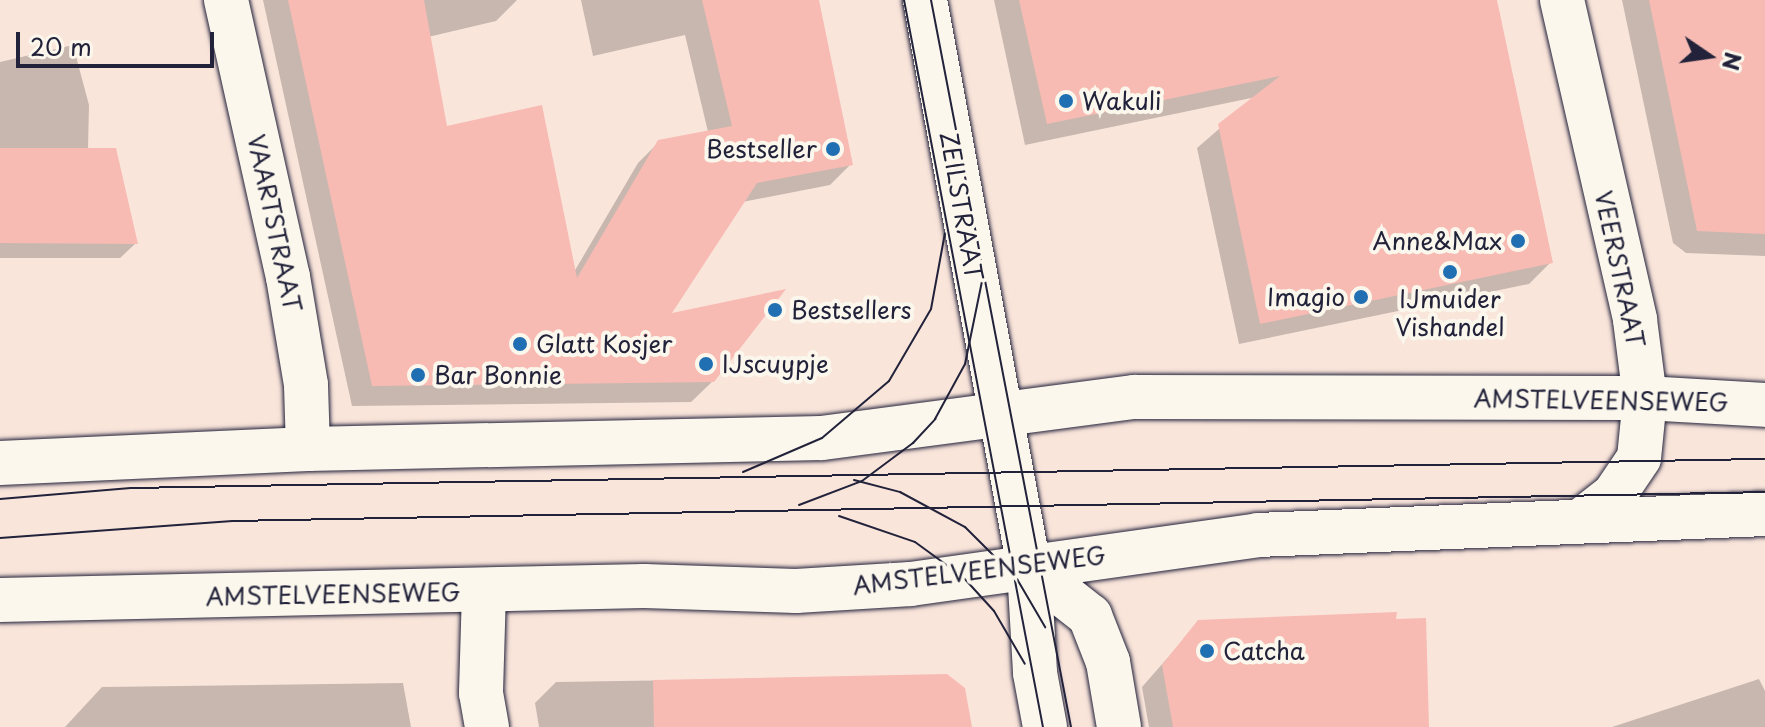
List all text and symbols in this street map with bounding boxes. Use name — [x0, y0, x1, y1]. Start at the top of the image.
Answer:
scale bar — [20, 16, 218, 66]
north arrow — [1669, 16, 1749, 96]
text: 20 m — [30, 28, 92, 64]
text: N — [1715, 49, 1751, 74]
place label: Wakuli — [1082, 87, 1162, 115]
marker: Wakuli — [1057, 92, 1075, 110]
street label: ZEILSTRAAT — [935, 129, 989, 283]
street label: VAARTSTRAAT — [242, 132, 308, 314]
place label: Bestseller — [706, 135, 817, 163]
marker: Bestseller — [824, 140, 842, 158]
street label: VEERSTRAAT — [1589, 188, 1651, 350]
place label: Anne&Max — [1373, 227, 1502, 255]
marker: Anne&Max — [1509, 232, 1527, 250]
marker: IJmuider Vishandel — [1441, 263, 1459, 281]
place label: Imagio — [1267, 283, 1345, 311]
place label: IJmuider Vishandel — [1395, 285, 1505, 341]
marker: Imagio — [1352, 288, 1370, 306]
place label: Bestsellers — [791, 296, 911, 324]
marker: Bestsellers — [766, 301, 784, 319]
place label: Glatt Kosjer — [536, 330, 673, 358]
marker: Glatt Kosjer — [511, 335, 529, 353]
place label: IJscuypje — [722, 350, 829, 378]
marker: IJscuypje — [697, 355, 715, 373]
place label: Bar Bonnie — [434, 361, 562, 389]
marker: Bar Bonnie — [409, 366, 427, 384]
street label: AMSTELVEENSEWEG — [1473, 383, 1729, 417]
street label: AMSTELVEENSEWEG — [851, 540, 1107, 600]
street label: AMSTELVEENSEWEG — [205, 577, 461, 611]
place label: Catcha — [1223, 637, 1305, 665]
marker: Catcha — [1198, 642, 1216, 660]

